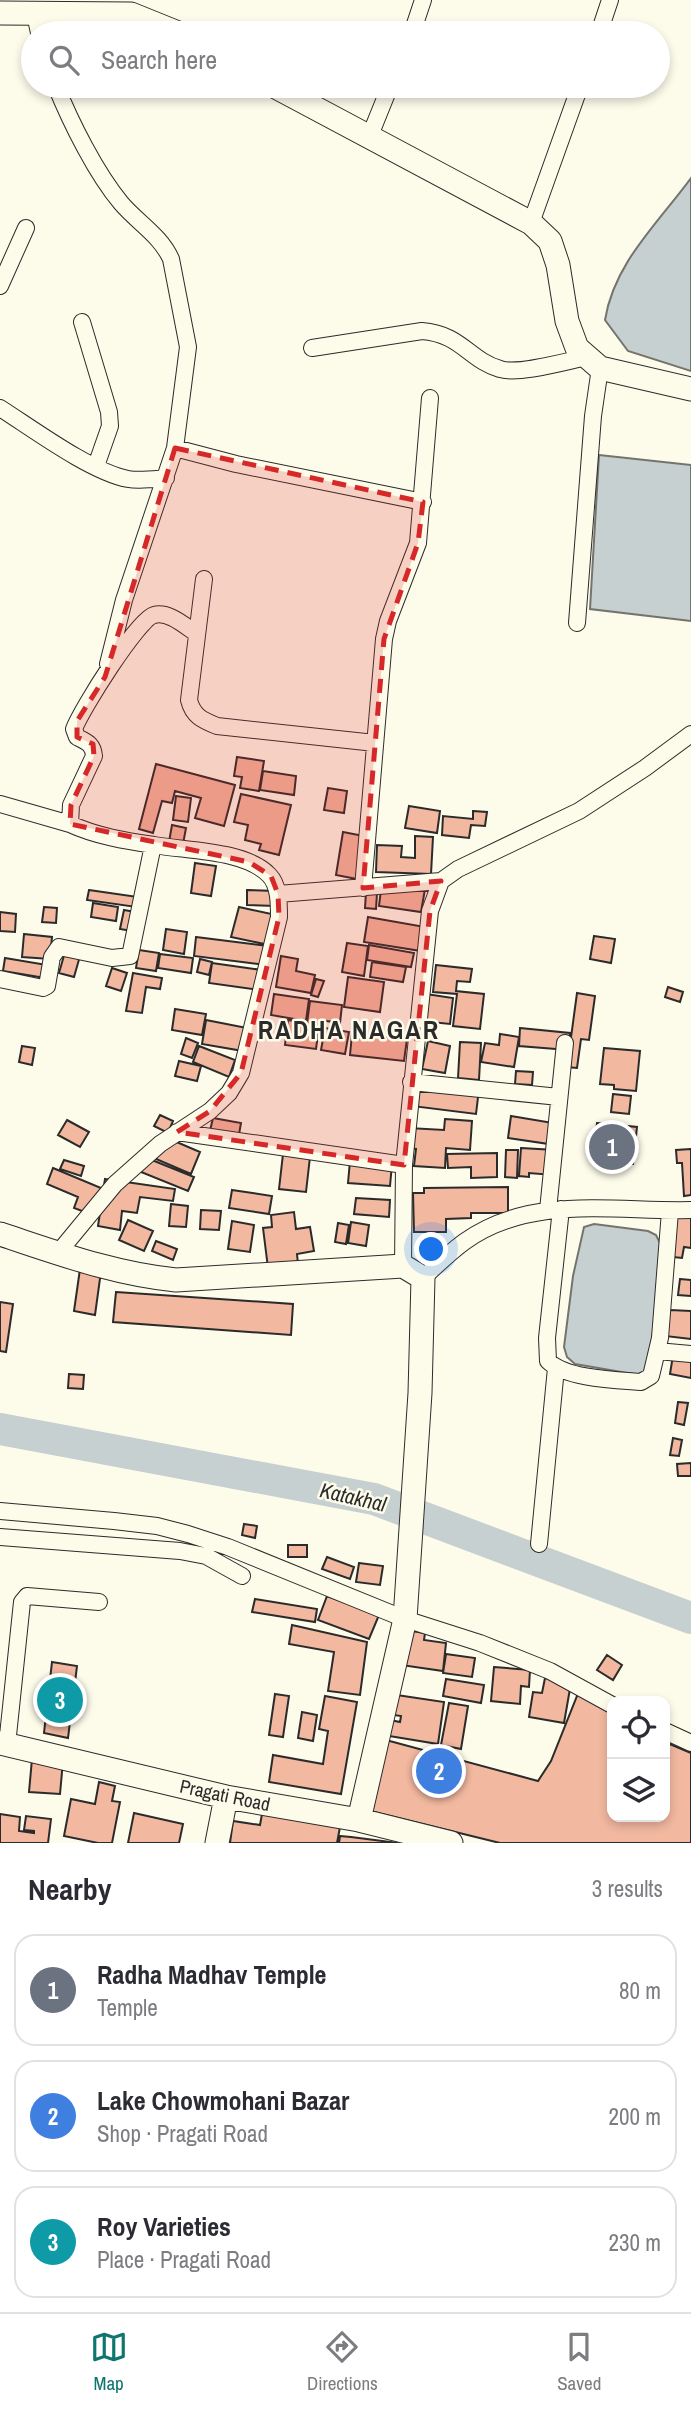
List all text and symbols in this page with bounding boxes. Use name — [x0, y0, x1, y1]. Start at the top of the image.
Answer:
search box — [21, 21, 670, 98]
icon: search — [45, 41, 83, 79]
text: Search here — [101, 42, 217, 77]
district label: RADHA NAGAR — [258, 1012, 440, 1047]
pin: 1 — [589, 1121, 635, 1173]
your location — [414, 1232, 448, 1266]
water label: Katakhal — [317, 1475, 390, 1519]
pin: 3 — [37, 1674, 83, 1726]
map controls — [607, 1696, 670, 1822]
button: locate — [607, 1696, 670, 1759]
pin: 2 — [416, 1745, 462, 1797]
button: layers — [607, 1759, 670, 1822]
street label: Pragati Road — [177, 1773, 273, 1817]
text: Nearby — [28, 1869, 111, 1909]
text: 3 results — [592, 1873, 663, 1904]
text: Radha Madhav Temple — [97, 1957, 326, 1992]
text: 1 — [48, 1975, 58, 2006]
text: 80 m — [619, 1975, 661, 2006]
text: Temple — [97, 1992, 158, 2023]
text: Lake Chowmohani Bazar — [97, 2083, 349, 2118]
text: 2 — [48, 2101, 58, 2132]
text: 200 m — [609, 2101, 661, 2132]
text: Shop · Pragati Road — [97, 2118, 268, 2149]
text: Roy Varieties — [97, 2209, 231, 2244]
text: 3 — [48, 2227, 58, 2258]
text: 230 m — [609, 2227, 661, 2258]
text: Place · Pragati Road — [97, 2244, 271, 2275]
tab: Map — [90, 2328, 128, 2396]
tab: Directions — [307, 2328, 378, 2396]
tab: Saved — [557, 2328, 601, 2396]

